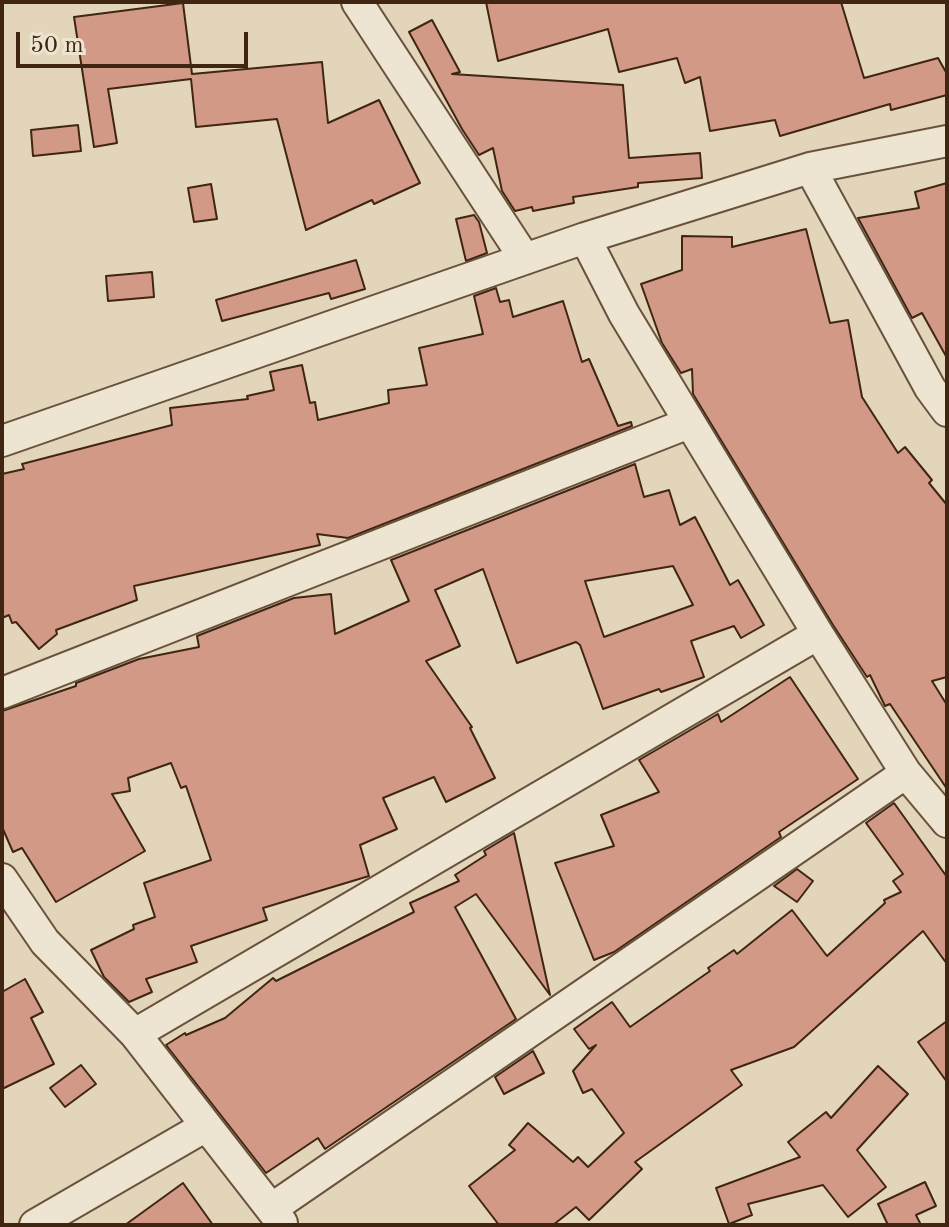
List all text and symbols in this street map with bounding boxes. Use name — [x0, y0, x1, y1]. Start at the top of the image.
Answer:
scale bar — [20, 16, 252, 66]
text: 50 m — [30, 34, 84, 58]

